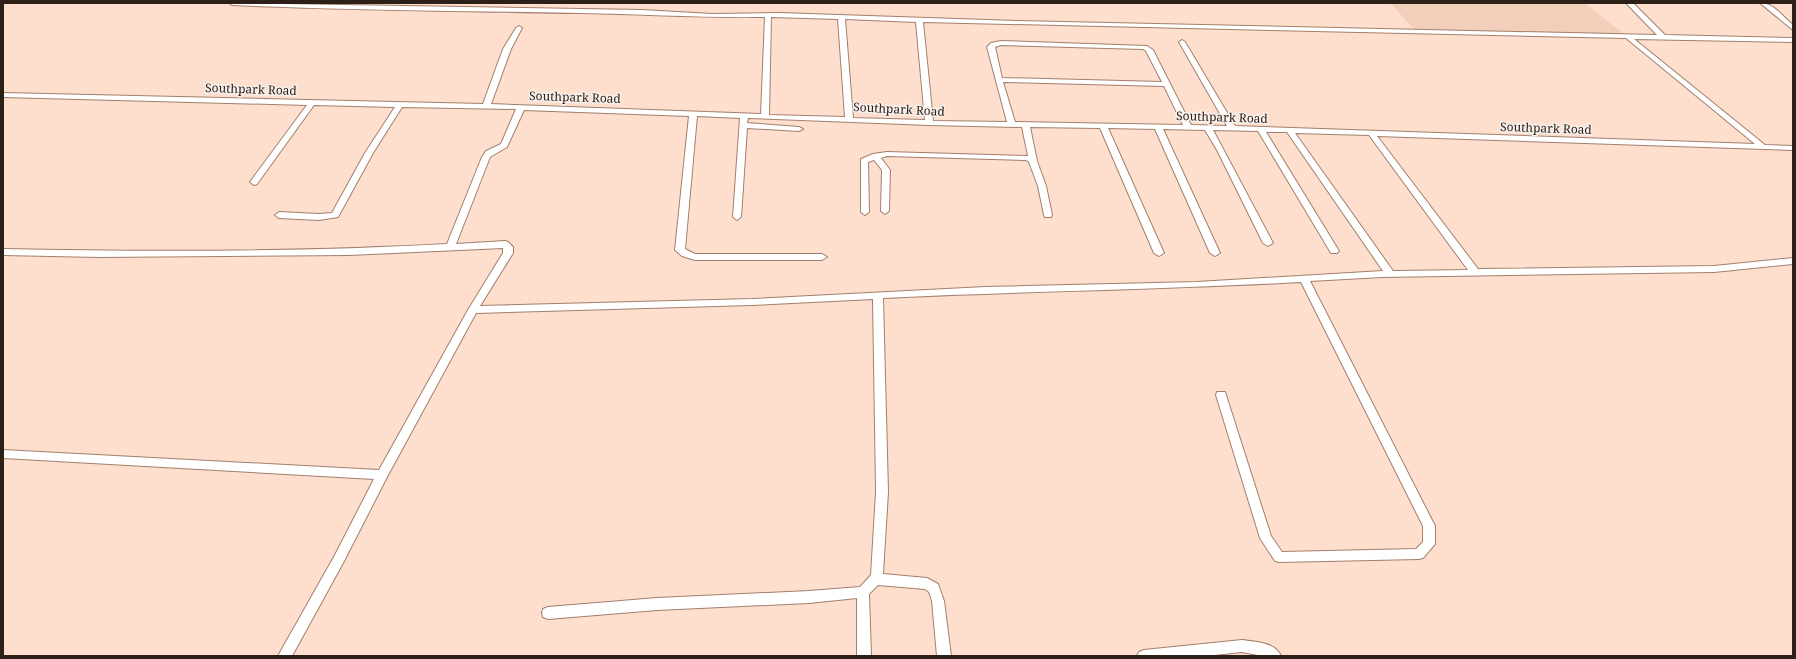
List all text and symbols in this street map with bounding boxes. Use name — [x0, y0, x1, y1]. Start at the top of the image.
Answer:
street label: Southpark Road — [205, 79, 298, 99]
street label: Southpark Road — [529, 87, 622, 107]
street label: Southpark Road — [853, 98, 946, 120]
street label: Southpark Road — [1176, 107, 1269, 127]
street label: Southpark Road — [1500, 118, 1593, 138]

